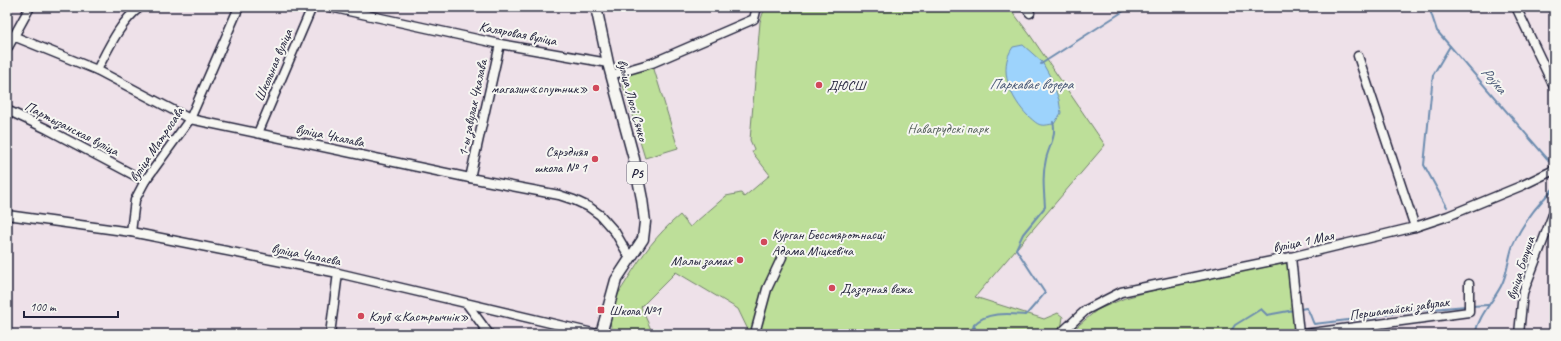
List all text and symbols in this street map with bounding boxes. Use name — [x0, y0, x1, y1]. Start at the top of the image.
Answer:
street label: Каляровая вуліца — [478, 18, 559, 49]
street label: Школьная вуліца — [251, 26, 297, 104]
street label: 1-ы завулак Чкалава — [454, 57, 491, 158]
street label: вуліца Люсі Сячко — [613, 57, 652, 145]
water label: Роўка — [1477, 63, 1511, 99]
water label: Паркавае возера — [989, 75, 1074, 94]
place label: ДЮСШ — [827, 77, 867, 94]
place label: магазин«спутник» — [491, 80, 588, 97]
marker: ДЮСШ — [814, 80, 824, 90]
marker: магазин«спутник» — [591, 83, 601, 93]
street label: Партызанская вуліца — [22, 97, 122, 160]
street label: вуліца Матросава — [125, 103, 188, 185]
street label: вуліца Чкалава — [294, 120, 367, 151]
park label: Навагрудскі парк — [908, 120, 989, 137]
place label: Сярэдняя школа № 1 — [534, 143, 589, 176]
marker: Сярэдняя школа № 1 — [590, 154, 600, 164]
road number: Р5 — [627, 162, 647, 184]
place label: Курган Бессмяротнасці Адама Міцкевіча — [772, 226, 887, 259]
street label: вуліца 1 Мая — [1271, 226, 1336, 256]
street label: вуліца Белуша — [1502, 234, 1539, 302]
marker: Курган Бессмяротнасці Адама Міцкевіча — [759, 237, 769, 247]
street label: вуліца Чапаева — [270, 239, 343, 270]
place label: Малы замак — [671, 252, 733, 269]
marker: Малы замак — [735, 255, 745, 265]
place label: Дазорная вежа — [840, 280, 913, 297]
marker: Дазорная вежа — [827, 283, 837, 293]
scale bar — [24, 293, 118, 319]
street label: Першамайскі завулак — [1348, 293, 1452, 324]
text: 100 m — [30, 299, 57, 315]
place label: Школа №1 — [609, 302, 662, 319]
marker: Школа №1 — [596, 305, 606, 315]
place label: Клуб «Кастрычнік» — [369, 308, 469, 325]
marker: Клуб «Кастрычнік» — [356, 311, 366, 321]

